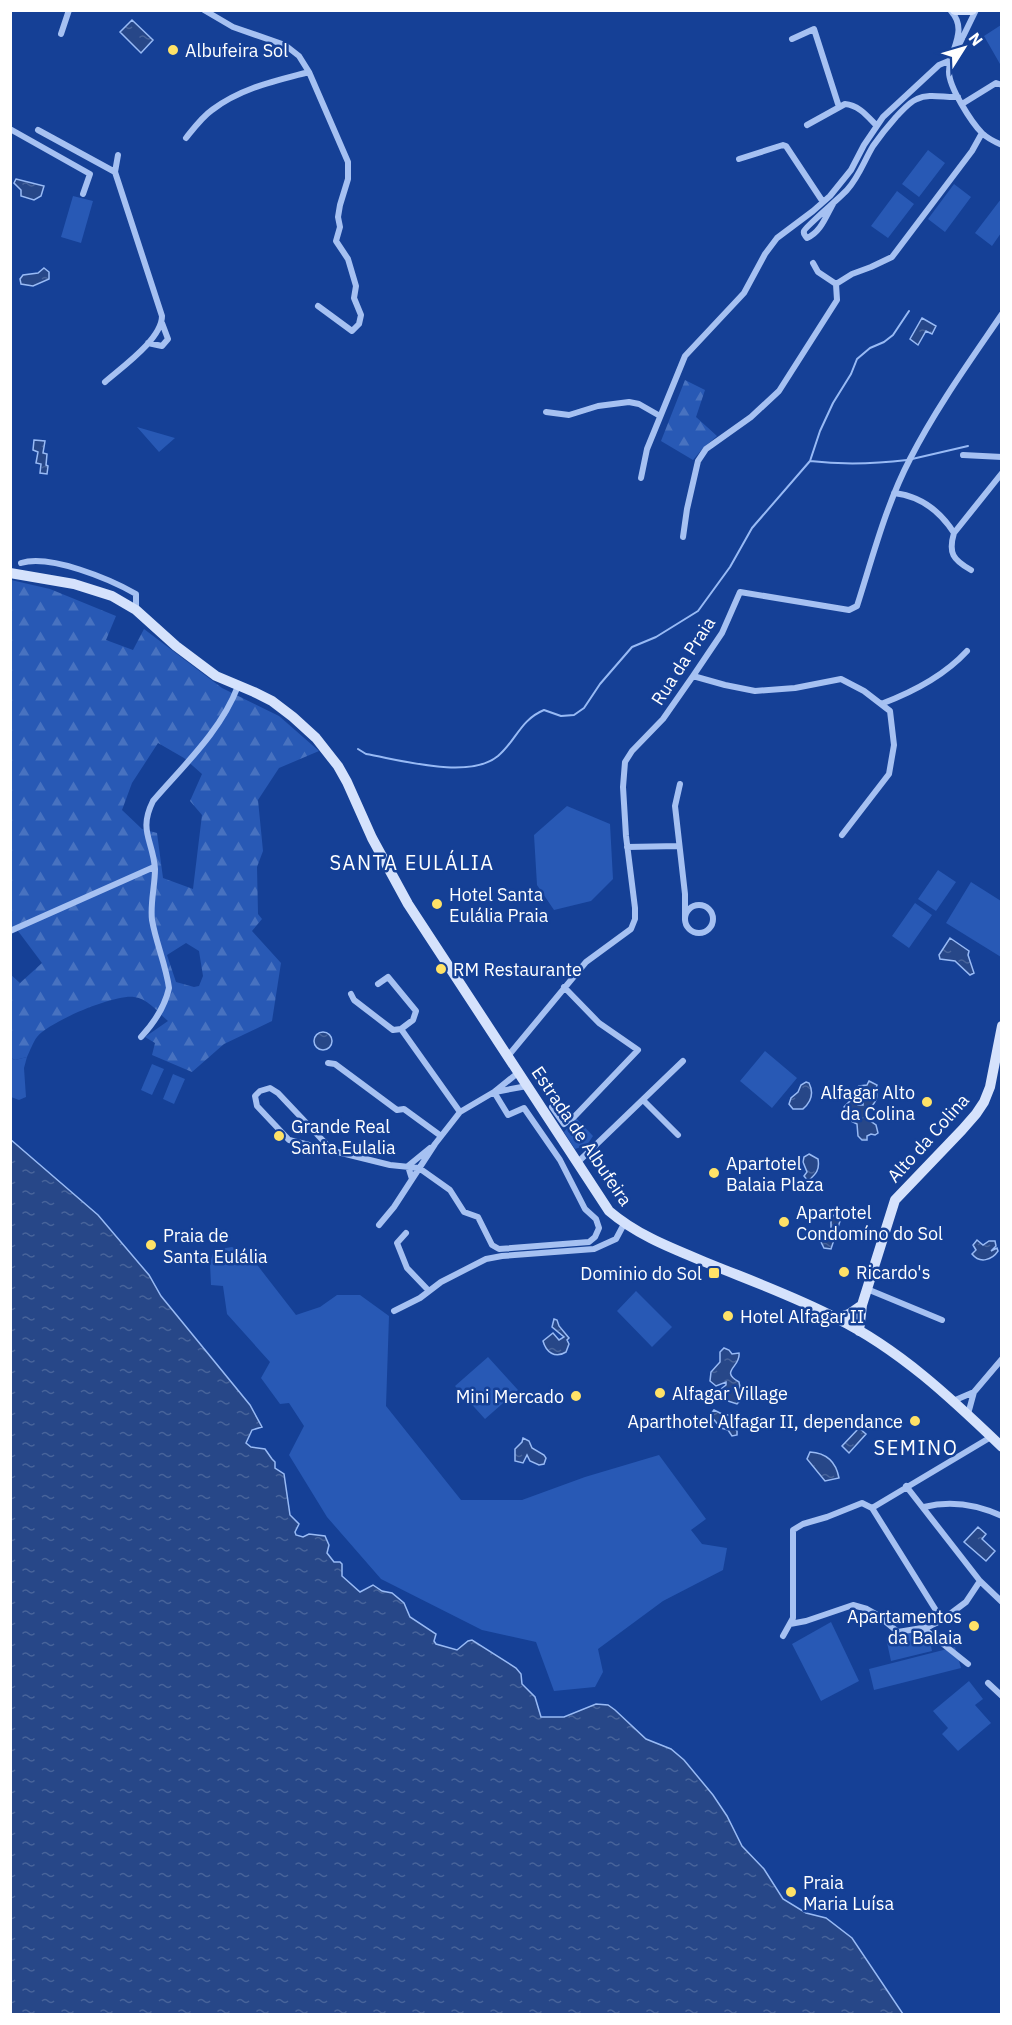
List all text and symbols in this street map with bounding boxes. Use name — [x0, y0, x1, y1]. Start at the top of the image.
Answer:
north arrow — [934, 18, 994, 78]
text: N — [965, 28, 987, 50]
place label: Albufeira Sol — [185, 39, 288, 62]
marker: Albufeira Sol — [166, 43, 180, 57]
street label: Rua da Praia — [646, 612, 720, 710]
district label: SANTA EULÁLIA — [329, 849, 495, 876]
place label: Hotel Santa Eulália Praia — [449, 883, 549, 927]
marker: Hotel Santa Eulália Praia — [430, 897, 444, 911]
place label: RM Restaurante — [453, 958, 582, 981]
marker: RM Restaurante — [434, 962, 448, 976]
street label: Estrada de Albufeira — [527, 1062, 638, 1211]
place label: Alfagar Alto da Colina — [821, 1081, 915, 1125]
street label: Alto da Colina — [882, 1089, 974, 1187]
marker: Alfagar Alto da Colina — [920, 1095, 934, 1109]
place label: Grande Real Santa Eulalia — [291, 1115, 396, 1159]
marker: Grande Real Santa Eulalia — [272, 1129, 286, 1143]
place label: Apartotel Balaia Plaza — [726, 1152, 824, 1196]
marker: Apartotel Balaia Plaza — [707, 1166, 721, 1180]
place label: Apartotel Condomíno do Sol — [796, 1201, 943, 1245]
marker: Apartotel Condomíno do Sol — [777, 1215, 791, 1229]
place label: Praia de Santa Eulália — [163, 1224, 268, 1268]
marker: Praia de Santa Eulália — [144, 1238, 158, 1252]
place label: Ricardo's — [856, 1261, 930, 1284]
place label: Dominio do Sol — [580, 1262, 702, 1285]
marker: Ricardo's — [837, 1265, 851, 1279]
marker: Dominio do Sol — [707, 1266, 721, 1280]
place label: Hotel Alfagar II — [740, 1305, 864, 1328]
marker: Hotel Alfagar II — [721, 1309, 735, 1323]
place label: Alfagar Village — [672, 1382, 788, 1405]
place label: Mini Mercado — [456, 1385, 564, 1408]
marker: Alfagar Village — [653, 1386, 667, 1400]
marker: Mini Mercado — [569, 1389, 583, 1403]
place label: Aparthotel Alfagar II, dependance — [628, 1410, 903, 1433]
marker: Aparthotel Alfagar II, dependance — [908, 1414, 922, 1428]
district label: SEMINO — [874, 1434, 958, 1461]
place label: Apartamentos da Balaia — [847, 1605, 962, 1649]
marker: Apartamentos da Balaia — [967, 1619, 981, 1633]
place label: Praia Maria Luísa — [803, 1871, 895, 1915]
marker: Praia Maria Luísa — [784, 1885, 798, 1899]

